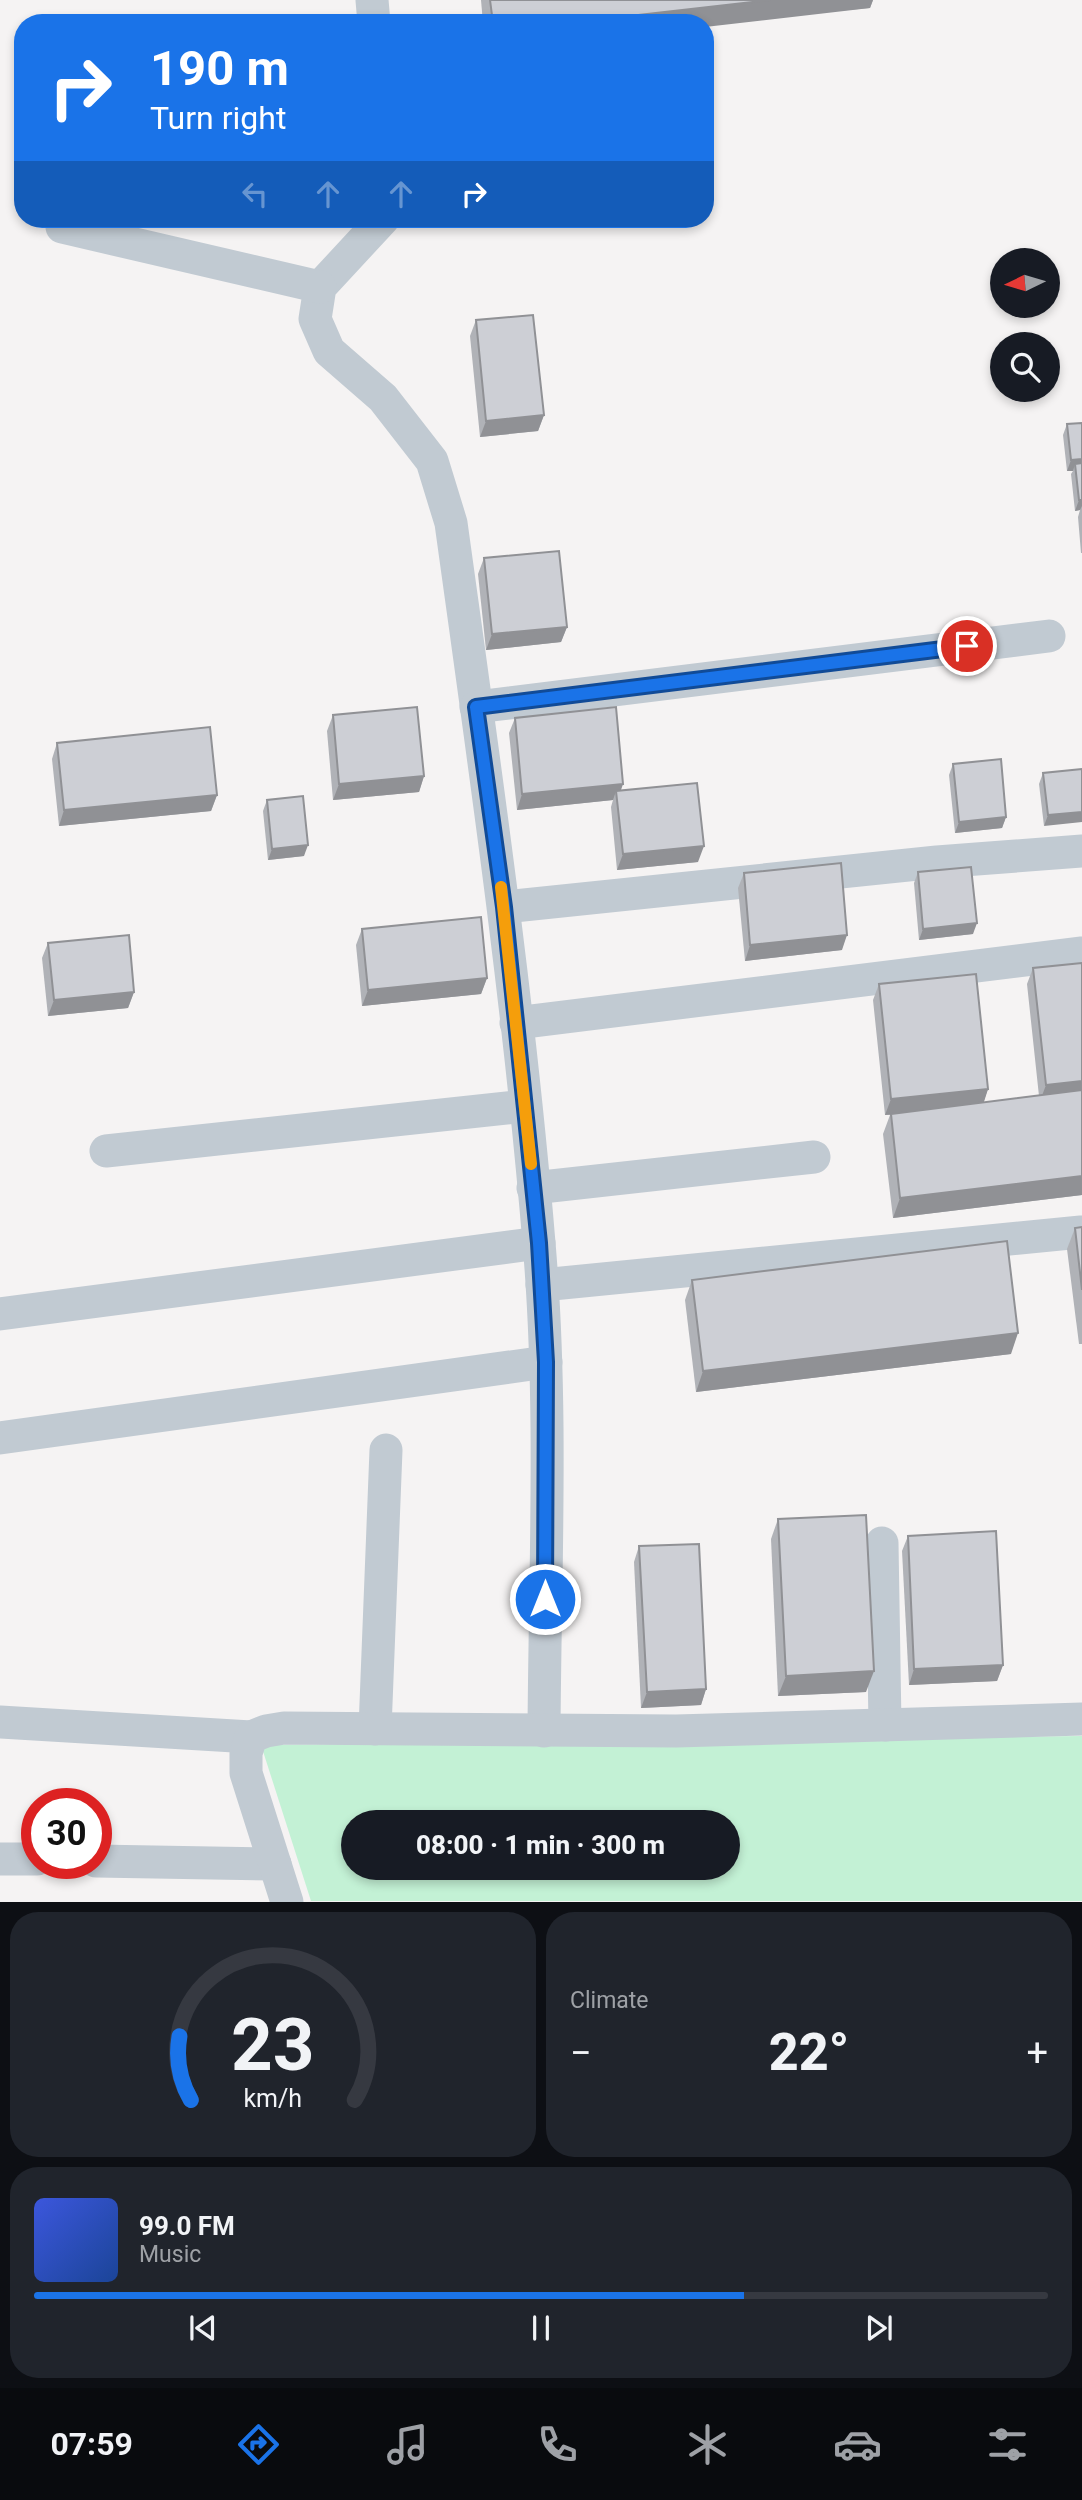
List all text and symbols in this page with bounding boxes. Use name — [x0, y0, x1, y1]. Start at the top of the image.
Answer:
text: 190 m — [150, 40, 289, 97]
icon: right — [35, 42, 126, 133]
text: Turn right — [150, 99, 286, 137]
icon: left — [236, 175, 274, 213]
icon: ahead — [309, 175, 347, 213]
icon: ahead — [382, 175, 420, 213]
icon: right — [455, 175, 493, 213]
north arrow — [990, 248, 1060, 318]
map controls — [990, 248, 1060, 402]
button: search — [990, 332, 1060, 402]
pin — [937, 616, 997, 676]
icon: arrive — [948, 627, 986, 665]
position arrow — [508, 1562, 582, 1636]
speed limit sign: 30 — [21, 1788, 112, 1879]
text: 08:00 · 1 min · 300 m — [416, 1830, 665, 1860]
text: Climate — [570, 1987, 649, 2014]
text: 23 — [231, 2003, 315, 2089]
text: 22° — [769, 2022, 849, 2083]
text: − — [570, 2031, 592, 2075]
text: + — [1026, 2031, 1048, 2075]
text: km/h — [244, 2084, 302, 2113]
text: 99.0 FM — [139, 2211, 235, 2241]
text: Music — [139, 2241, 201, 2268]
icon: previous — [184, 2309, 222, 2347]
icon: pause — [522, 2309, 560, 2347]
icon: next — [860, 2309, 898, 2347]
icon: directions — [234, 2420, 283, 2469]
icon: music — [383, 2420, 432, 2469]
icon: phone — [533, 2420, 582, 2469]
icon: climate — [683, 2420, 732, 2469]
icon: car — [833, 2420, 882, 2469]
icon: filters — [983, 2420, 1032, 2469]
text: 07:59 — [50, 2425, 133, 2463]

